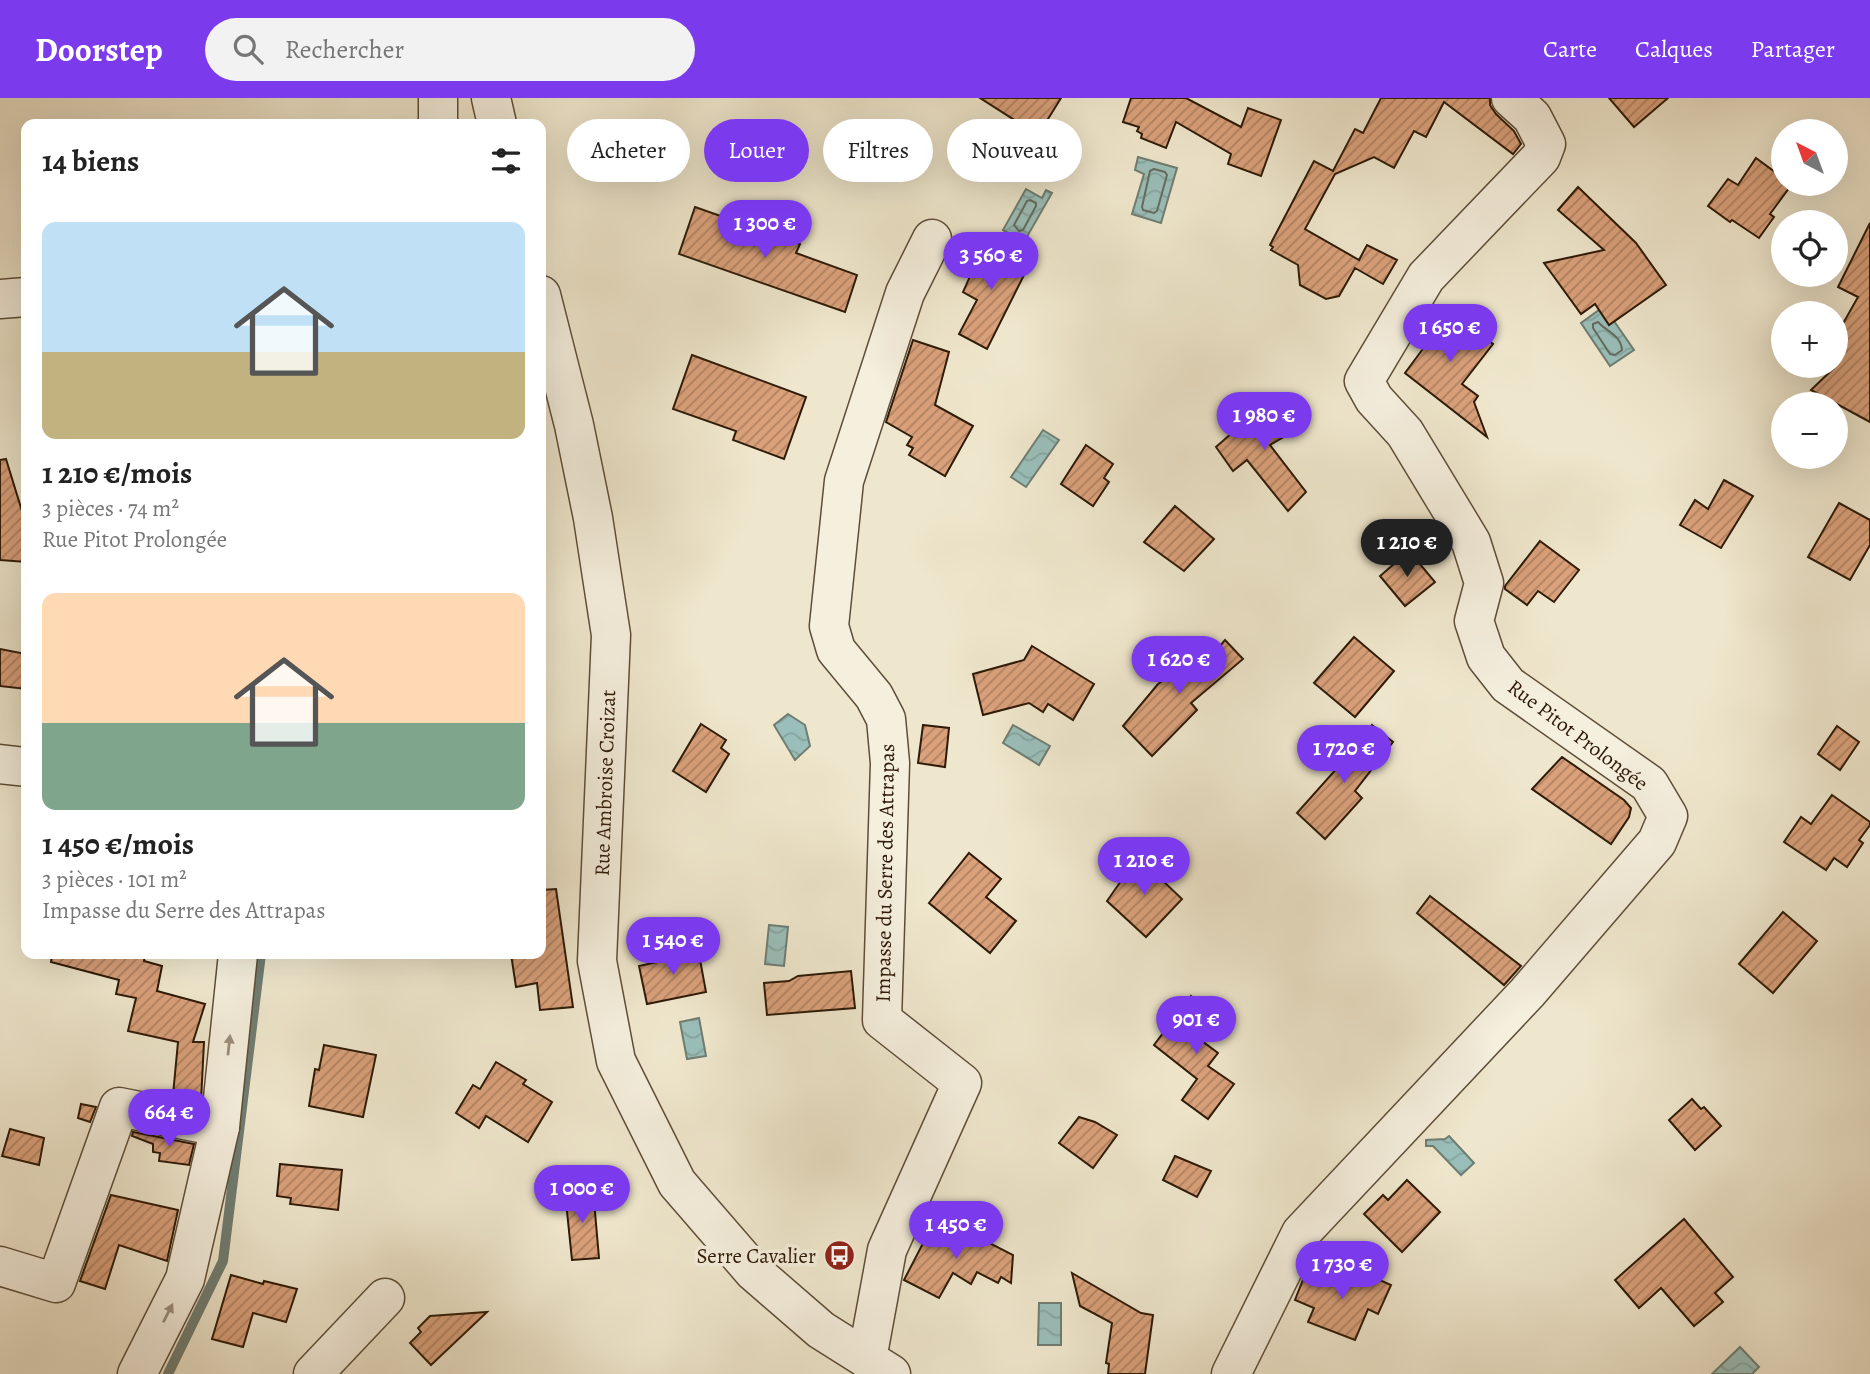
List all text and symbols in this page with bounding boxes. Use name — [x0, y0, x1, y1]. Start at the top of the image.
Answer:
search box — [205, 18, 695, 81]
text: Doorstep — [35, 27, 163, 72]
icon: search — [229, 30, 267, 68]
text: Rechercher — [285, 32, 404, 67]
text: Carte — [1543, 33, 1597, 65]
text: Calques — [1635, 33, 1713, 65]
text: Partager — [1751, 33, 1835, 65]
chip: Acheter — [567, 119, 690, 182]
chip: Louer — [704, 119, 809, 182]
chip: Filtres — [823, 119, 933, 182]
chip: Nouveau — [947, 119, 1082, 182]
north arrow — [1771, 119, 1848, 196]
map controls — [1771, 119, 1848, 469]
text: 14 biens — [42, 141, 139, 181]
icon: filters — [487, 142, 525, 180]
pin: 1 300 € — [700, 200, 830, 260]
text: 1 300 € — [734, 207, 796, 238]
button: locate — [1771, 210, 1848, 287]
pin: 3 560 € — [926, 232, 1056, 292]
text: 3 560 € — [959, 239, 1023, 270]
icon: home — [221, 268, 347, 394]
button: + — [1771, 301, 1848, 378]
pin: 1 650 € — [1385, 304, 1515, 364]
text: 1 650 € — [1419, 311, 1481, 342]
pin: 1 980 € — [1199, 392, 1329, 452]
button: − — [1771, 392, 1848, 469]
text: 1 980 € — [1233, 399, 1295, 430]
text: 1 210 €/mois — [42, 453, 192, 493]
text: 3 pièces · 74 m² — [42, 493, 179, 524]
pin: 1 210 € — [1342, 519, 1472, 579]
text: Rue Pitot Prolongée — [42, 524, 227, 555]
text: 1 210 € — [1377, 526, 1437, 557]
pin: 1 620 € — [1114, 636, 1244, 696]
icon: home — [221, 639, 347, 765]
text: 1 620 € — [1148, 643, 1210, 674]
street label: Rue Pitot Prolongée — [1502, 673, 1654, 797]
street label: Rue Ambroise Croizat — [588, 689, 622, 877]
pin: 1 720 € — [1279, 726, 1409, 785]
text: 1 720 € — [1313, 732, 1375, 763]
street label: Impasse du Serre des Attrapas — [869, 743, 901, 1003]
text: 1 450 €/mois — [42, 824, 194, 864]
pin: 1 210 € — [1079, 838, 1209, 897]
text: 1 210 € — [1114, 844, 1174, 875]
text: 3 pièces · 101 m² — [42, 864, 187, 895]
text: Impasse du Serre des Attrapas — [42, 895, 326, 926]
pin: 1 540 € — [608, 918, 738, 977]
text: 1 540 € — [642, 924, 704, 955]
pin: 901 € — [1147, 996, 1245, 1056]
text: 901 € — [1172, 1003, 1220, 1034]
one-way arrow — [223, 1034, 234, 1056]
pin: 664 € — [120, 1090, 218, 1149]
text: 664 € — [144, 1096, 194, 1127]
pin: 1 000 € — [517, 1166, 647, 1225]
text: 1 000 € — [550, 1172, 614, 1203]
pin: 1 450 € — [891, 1202, 1021, 1261]
text: 1 450 € — [925, 1208, 987, 1239]
bus stop icon: Serre Cavalier — [822, 1239, 856, 1273]
place label: Serre Cavalier — [697, 1242, 816, 1270]
pin: 1 730 € — [1277, 1242, 1407, 1301]
text: 1 730 € — [1312, 1248, 1372, 1279]
one-way arrow — [162, 1303, 173, 1323]

